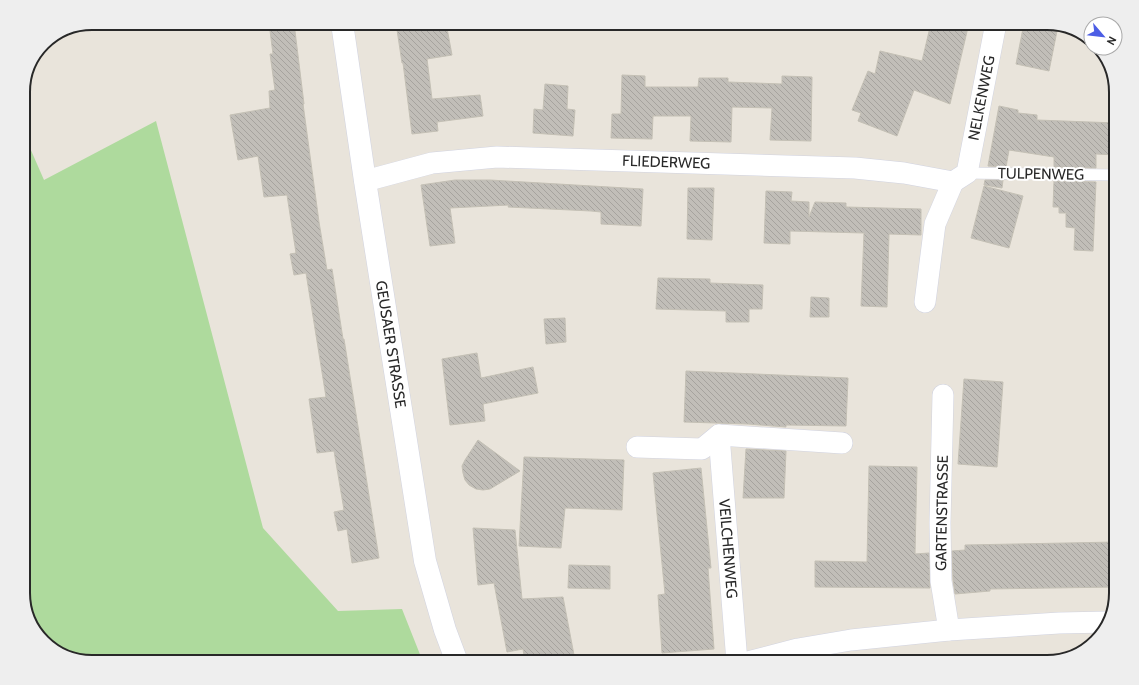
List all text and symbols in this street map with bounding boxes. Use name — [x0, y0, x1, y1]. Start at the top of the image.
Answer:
north arrow — [1083, 16, 1123, 56]
text: N — [1104, 34, 1120, 47]
street label: NELKENWEG — [964, 54, 999, 142]
street label: FLIEDERWEG — [622, 152, 711, 173]
street label: TULPENWEG — [998, 164, 1084, 184]
street label: GEUSAER STRASSE — [372, 279, 410, 409]
street label: GARTENSTRASSE — [932, 455, 952, 571]
street label: VEILCHENWEG — [715, 498, 741, 599]

